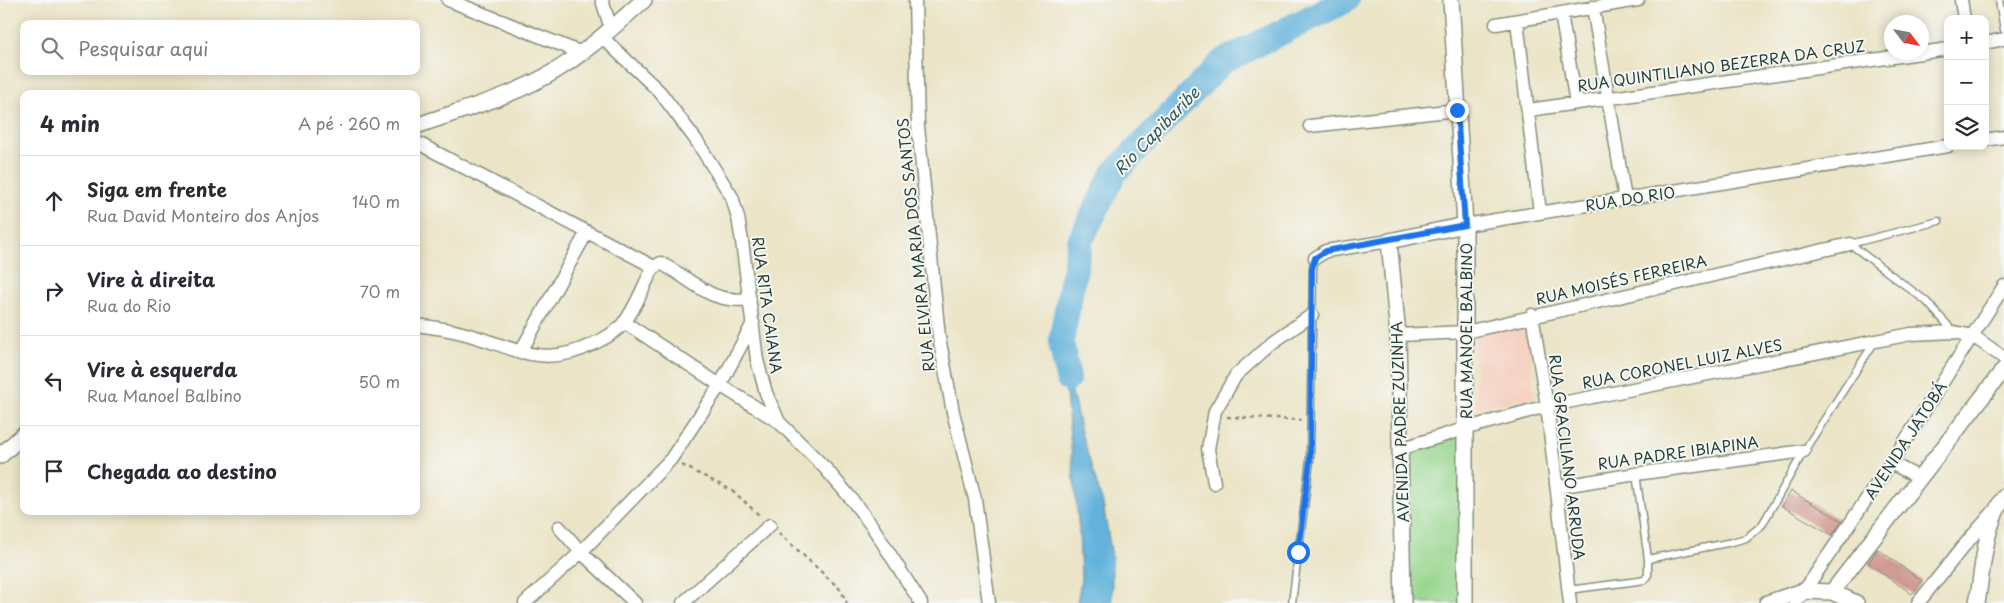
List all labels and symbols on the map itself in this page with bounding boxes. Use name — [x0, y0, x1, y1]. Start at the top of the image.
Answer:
north arrow — [1884, 15, 1929, 60]
street label: RUA QUINTILIANO BEZERRA DA CRUZ — [1576, 33, 1866, 97]
water label: Rio Capibaribe — [1108, 80, 1205, 179]
route end — [1446, 99, 1469, 122]
street label: RUA ELVIRA MARIA DOS SANTOS — [890, 117, 940, 373]
street label: RUA DO RIO — [1583, 180, 1677, 216]
street label: RUA RITA CAIANA — [747, 235, 789, 375]
street label: RUA MANOEL BALBINO — [1454, 243, 1477, 419]
street label: RUA MOISÉS FERREIRA — [1533, 248, 1709, 310]
street label: AVENIDA PADRE ZUZINHA — [1384, 321, 1414, 523]
street label: RUA CORONEL LUIZ ALVES — [1580, 332, 1784, 394]
street label: RUA GRACILIANO ARRUDA — [1544, 353, 1592, 561]
street label: AVENIDA JATOBÁ — [1858, 377, 1952, 503]
street label: RUA PADRE IBIAPINA — [1596, 429, 1760, 475]
route start — [1287, 541, 1310, 564]

